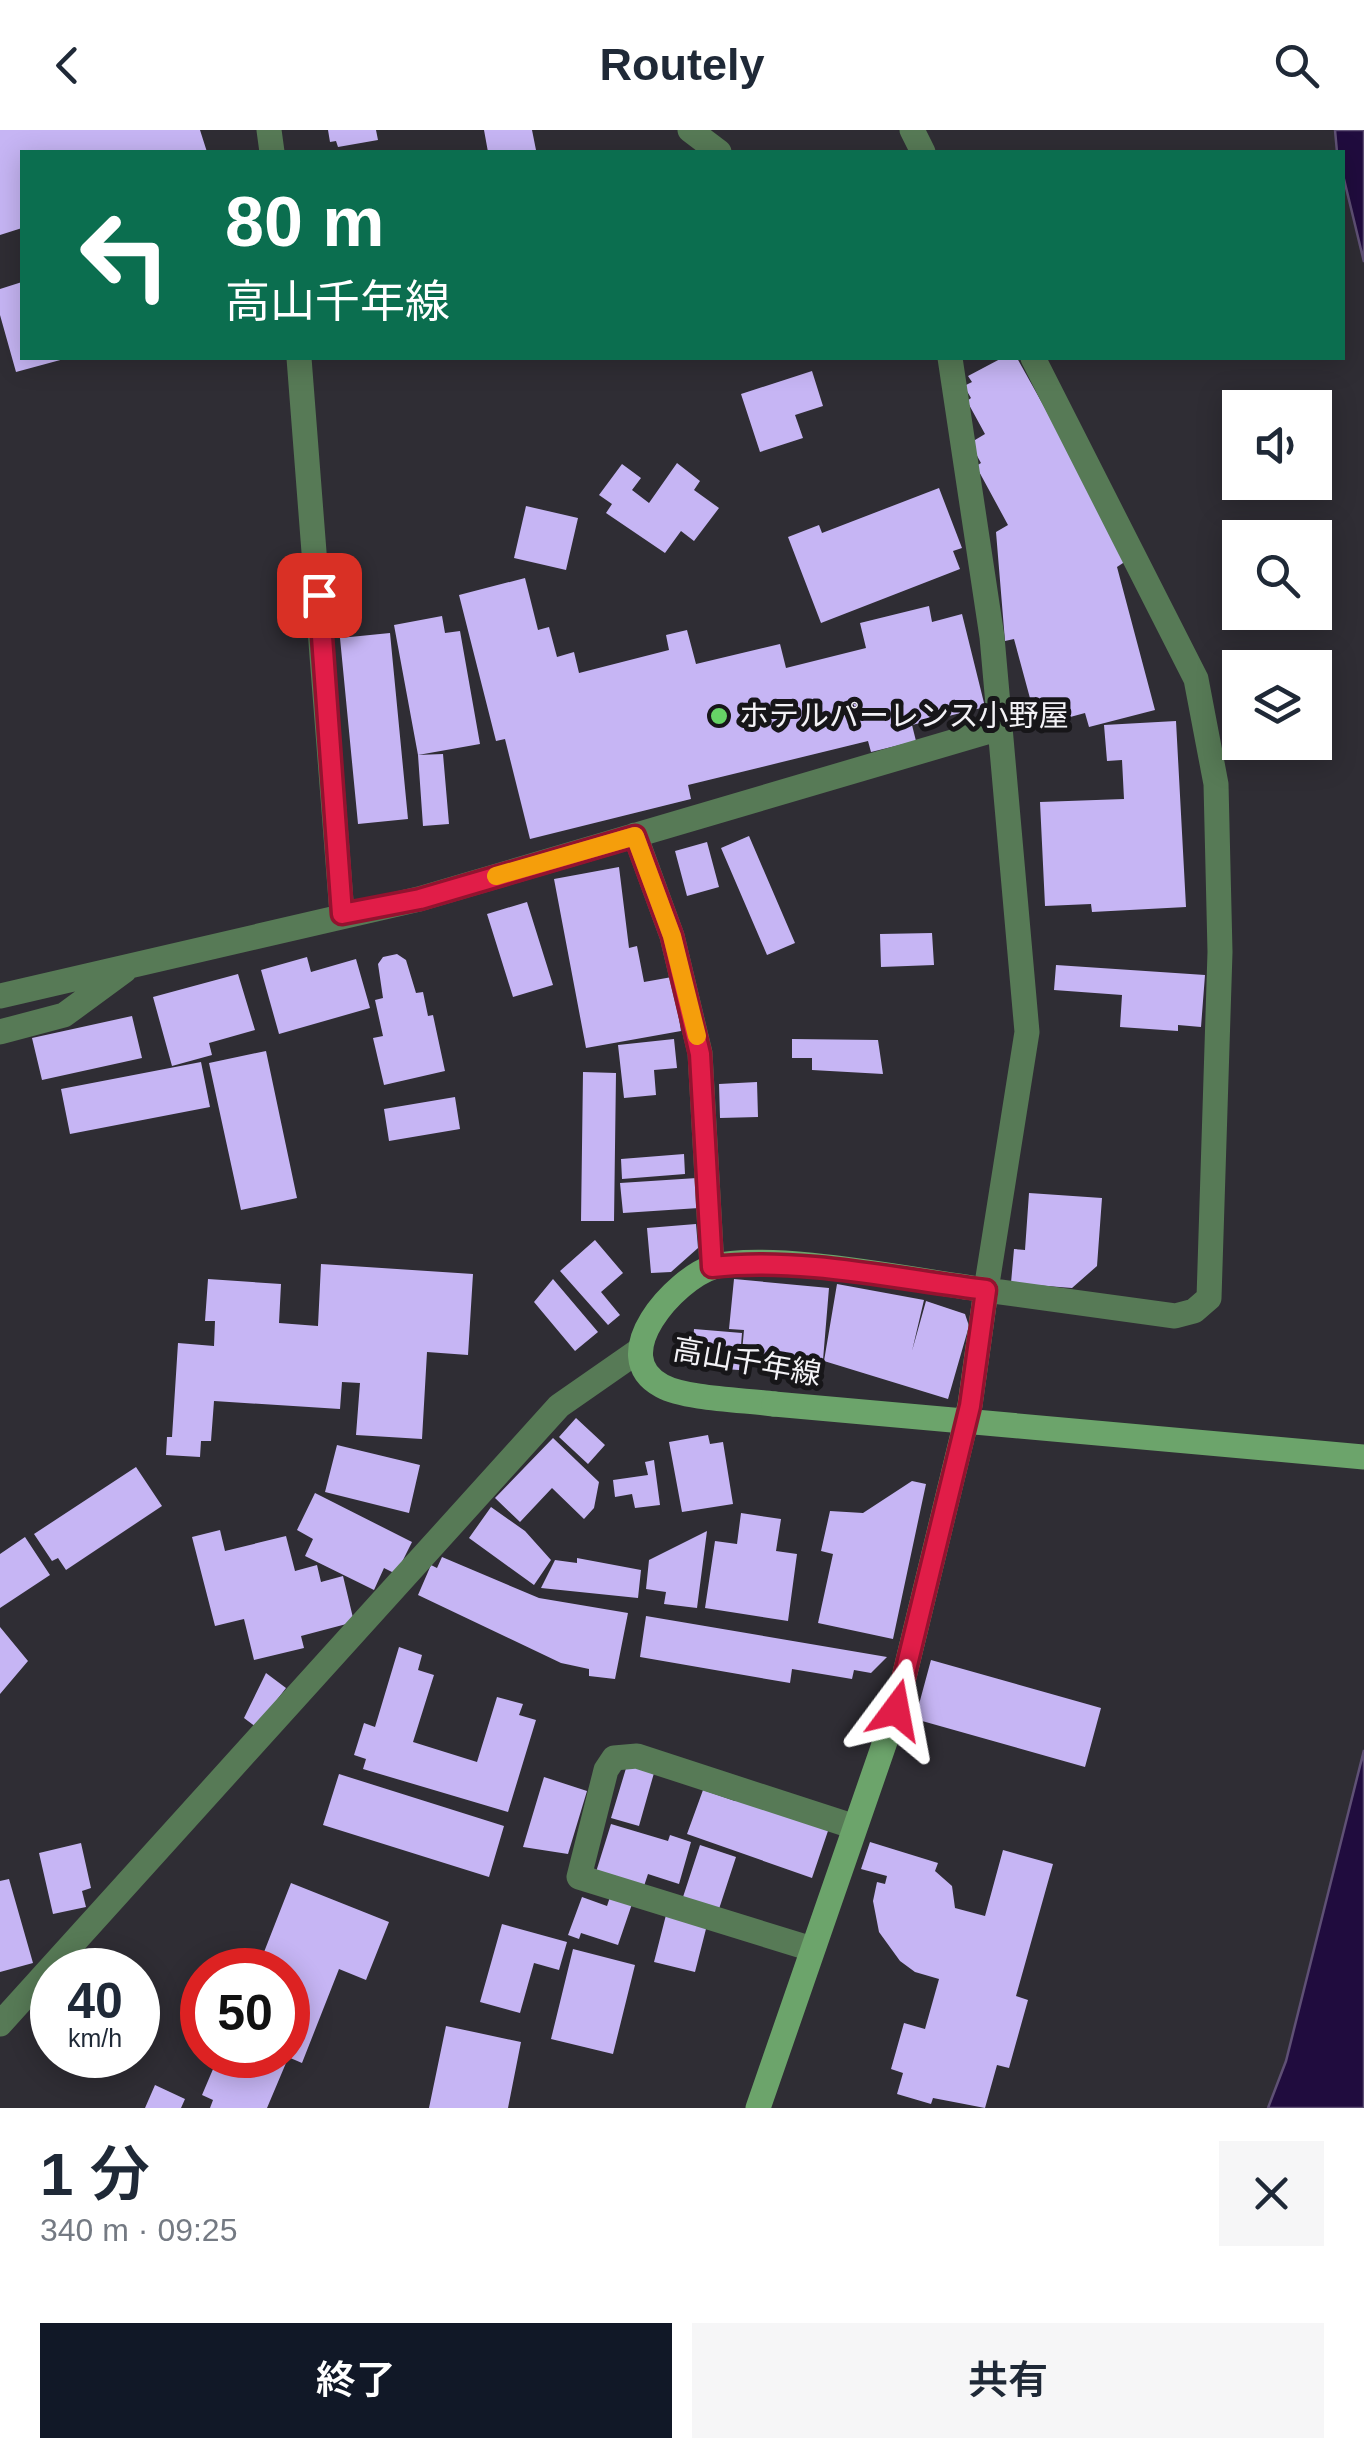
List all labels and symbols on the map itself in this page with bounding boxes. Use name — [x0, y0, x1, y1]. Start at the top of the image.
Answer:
pin — [277, 553, 362, 638]
place label: ホテルパーレンス小野屋 — [739, 699, 1068, 732]
marker: ホテルパーレンス小野屋 — [708, 705, 730, 727]
street label: 高山千年線 — [670, 1332, 824, 1391]
position arrow — [844, 1658, 948, 1762]
speed limit sign: 50 — [180, 1948, 310, 2078]

